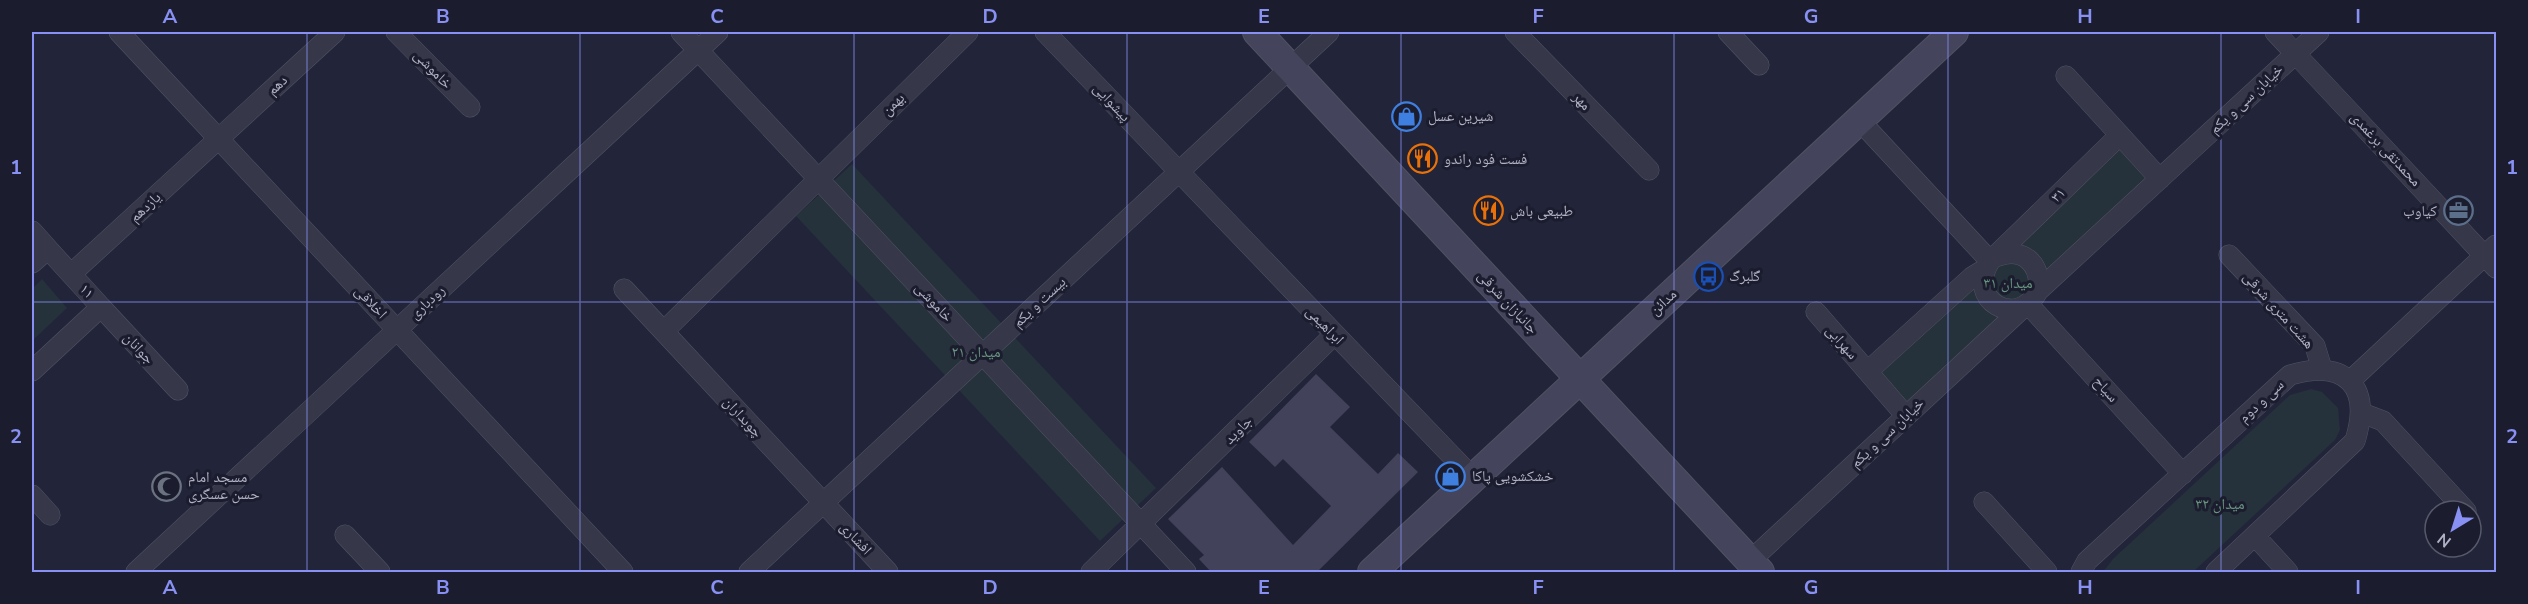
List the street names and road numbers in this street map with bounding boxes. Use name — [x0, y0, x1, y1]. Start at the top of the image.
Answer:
street label: خاموشی — [409, 45, 457, 93]
street label: خیابان سی و یکم — [2205, 59, 2288, 138]
street label: دهم — [262, 70, 292, 100]
street label: پیشوایی — [1089, 78, 1135, 126]
street label: مهر — [1568, 87, 1596, 115]
street label: بهمن — [877, 88, 909, 120]
street label: محمدتقی برغمدی — [2346, 107, 2426, 191]
street label: ۳۱ — [2046, 183, 2070, 207]
street label: یازدهم — [125, 187, 165, 227]
street label: جانبازان شرقی — [1473, 266, 1543, 338]
street label: هشت متری شرقی — [2239, 267, 2319, 353]
street label: بیست و یکم — [1008, 272, 1070, 332]
street label: خاموشی — [911, 278, 958, 326]
street label: ۱۱ — [75, 279, 99, 303]
street label: رودباری — [405, 280, 449, 324]
street label: اخلاقی — [350, 281, 392, 323]
street label: مدائن — [1645, 284, 1681, 320]
street label: ابراهیمی — [1302, 301, 1348, 349]
street label: سهرابی — [1821, 320, 1863, 364]
street label: جوانان — [119, 328, 159, 369]
street label: سیاح — [2089, 372, 2123, 406]
street label: سی و دوم — [2234, 375, 2288, 427]
street label: چوبداران — [719, 392, 768, 442]
street label: خیابان سی و یکم — [1846, 393, 1929, 472]
street label: جاوید — [1219, 411, 1257, 449]
street label: افشاری — [835, 517, 877, 559]

